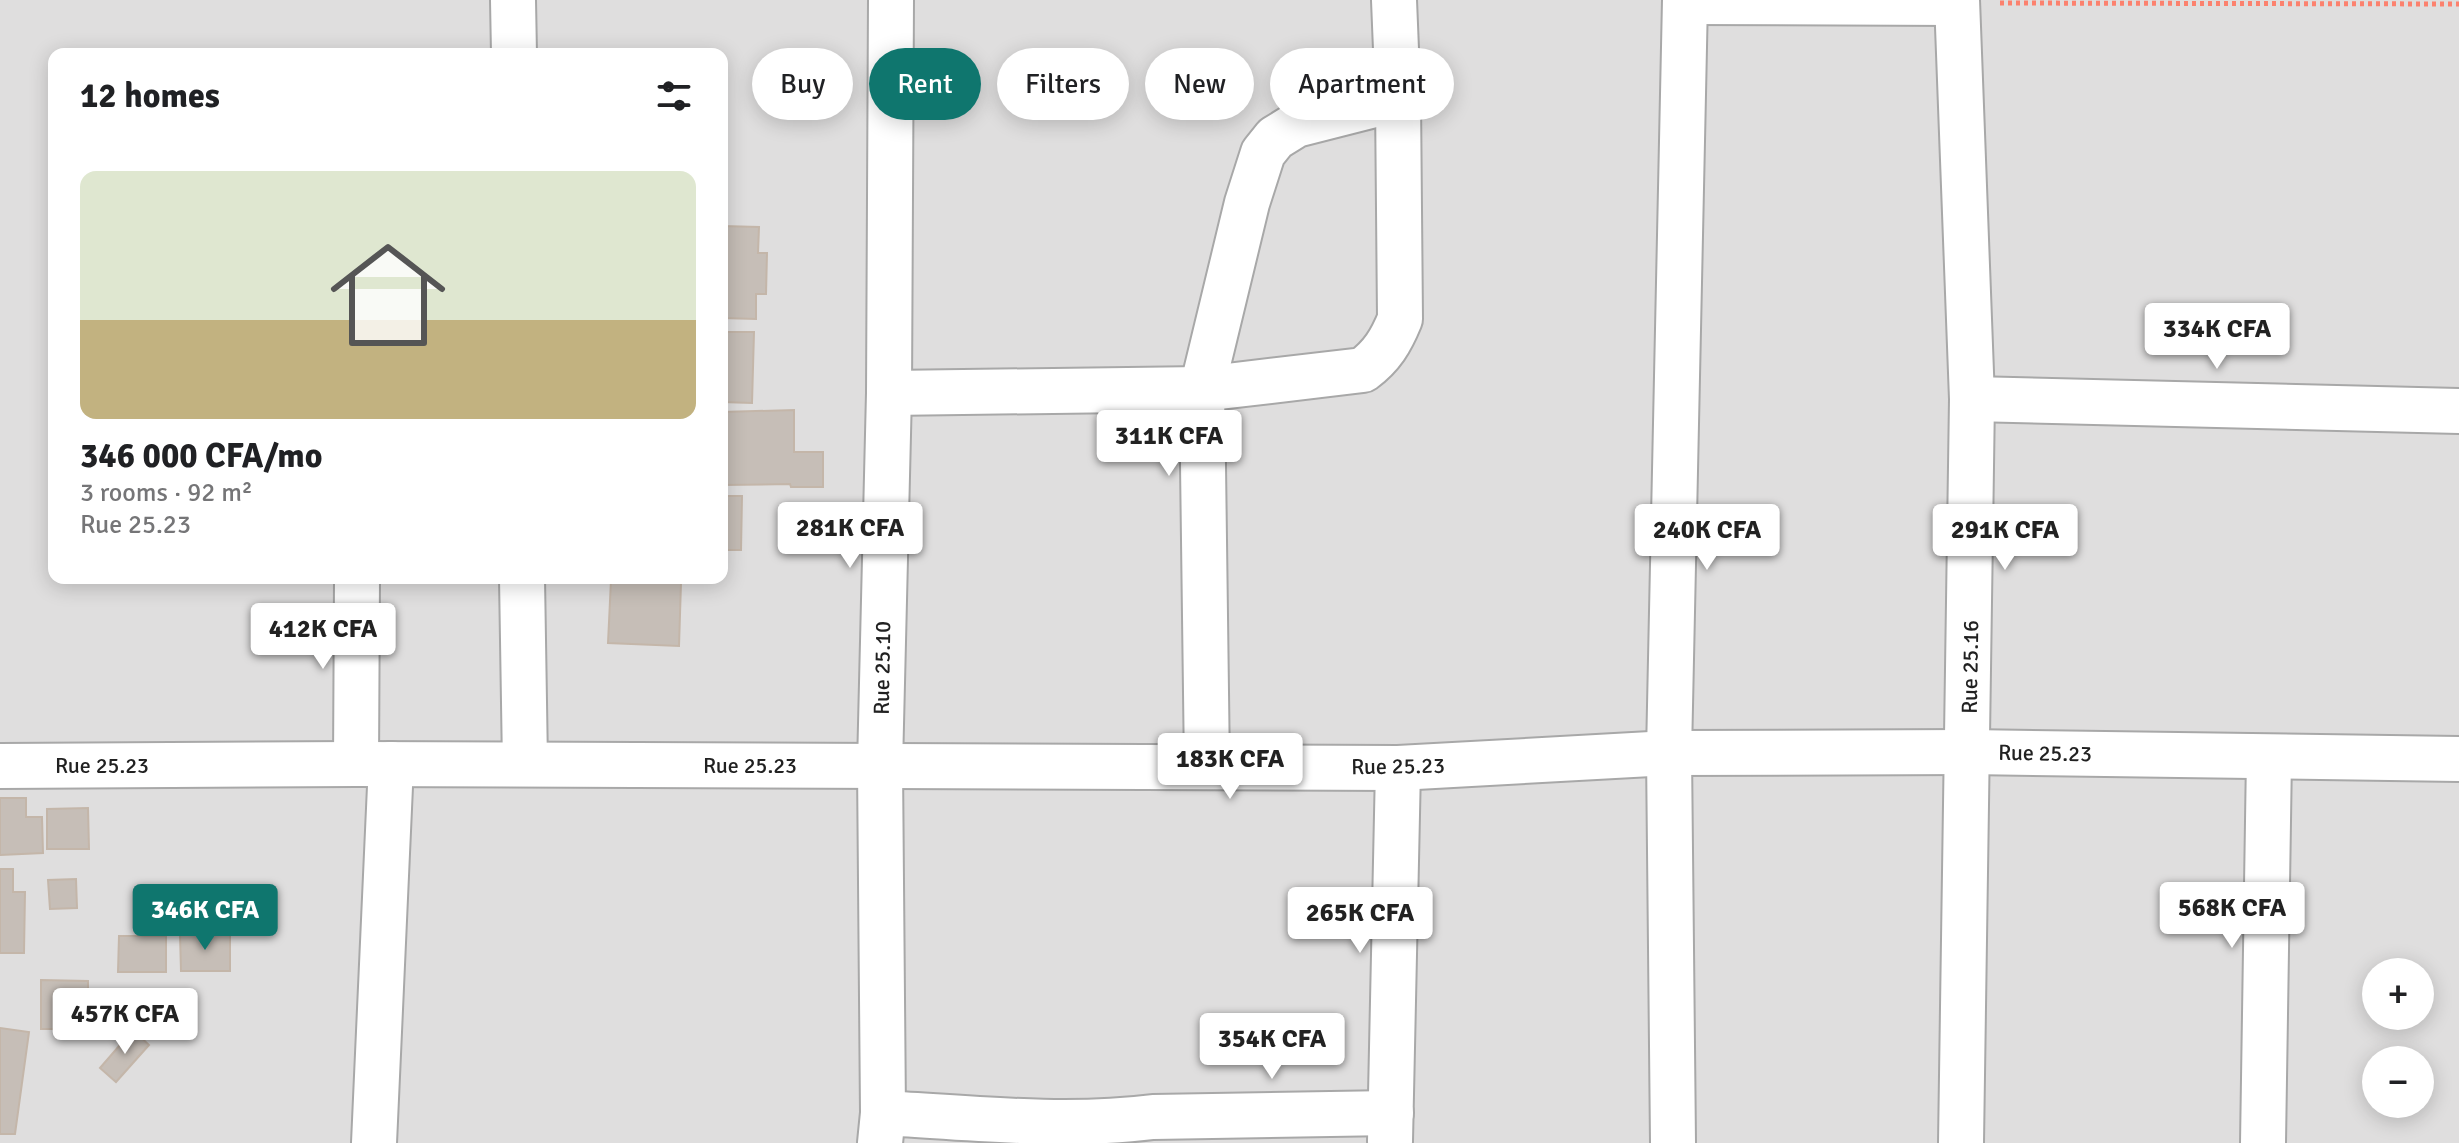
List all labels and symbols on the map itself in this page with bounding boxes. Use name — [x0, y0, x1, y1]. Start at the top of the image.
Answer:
pin: 334K CFA — [2134, 303, 2300, 371]
pin: 311K CFA — [1086, 410, 1252, 478]
pin: 281K CFA — [767, 502, 933, 570]
pin: 240K CFA — [1624, 504, 1790, 572]
pin: 291K CFA — [1922, 504, 2088, 572]
pin: 412K CFA — [240, 603, 406, 671]
street label: Rue 25.16 — [1956, 620, 1984, 714]
street label: Rue 25.10 — [868, 621, 896, 715]
pin: 183K CFA — [1147, 733, 1313, 801]
street label: Rue 25.23 — [1998, 739, 2092, 767]
street label: Rue 25.23 — [55, 752, 149, 779]
street label: Rue 25.23 — [703, 752, 797, 779]
street label: Rue 25.23 — [1351, 752, 1445, 780]
pin: 568K CFA — [2149, 882, 2315, 950]
pin: 346K CFA — [122, 884, 288, 952]
pin: 265K CFA — [1277, 887, 1443, 955]
pin: 457K CFA — [42, 988, 208, 1056]
pin: 354K CFA — [1189, 1013, 1355, 1081]

